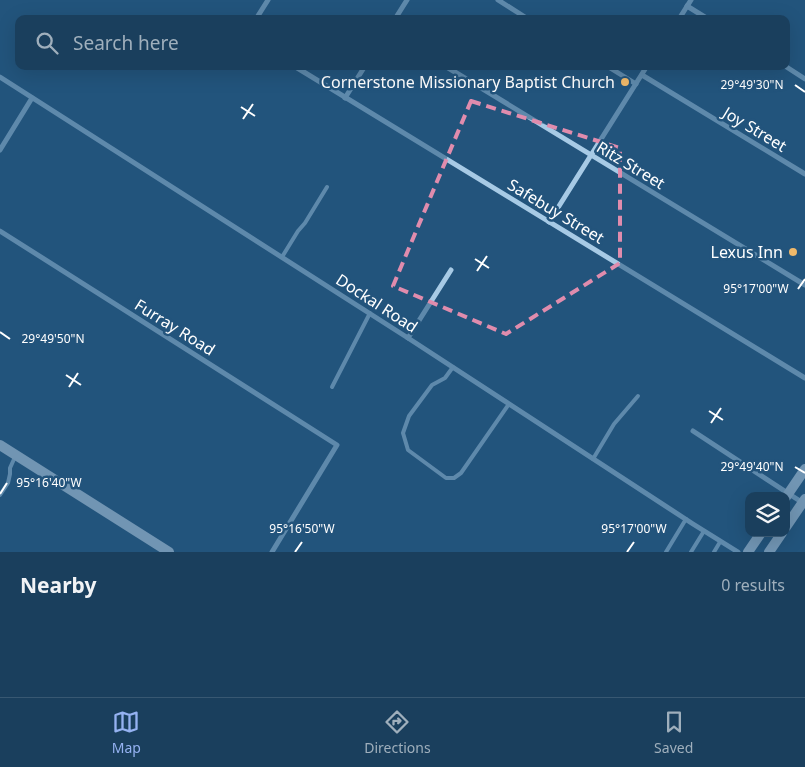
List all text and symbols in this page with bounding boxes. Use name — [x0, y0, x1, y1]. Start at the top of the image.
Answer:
search box — [15, 15, 790, 70]
icon: search — [33, 29, 61, 57]
text: Search here — [73, 30, 179, 56]
place label: Cornerstone Missionary Baptist Church — [321, 71, 615, 93]
marker: Cornerstone Missionary Baptist Church — [619, 76, 631, 88]
text: 29°49'30"N — [720, 76, 784, 93]
street label: Joy Street — [717, 100, 791, 157]
street label: Ritz Street — [593, 136, 670, 194]
street label: Safebuy Street — [504, 173, 609, 249]
place label: Lexus Inn — [711, 241, 783, 263]
marker: Lexus Inn — [787, 246, 799, 258]
street label: Dockal Road — [332, 268, 422, 338]
text: 95°17'00"W — [723, 280, 789, 297]
street label: Furray Road — [131, 294, 219, 360]
text: 29°49'50"N — [21, 330, 85, 347]
text: 29°49'40"N — [720, 458, 784, 475]
text: 95°16'40"W — [16, 474, 82, 491]
map controls — [745, 492, 790, 537]
button: layers — [745, 492, 790, 537]
text: 95°16'50"W — [269, 520, 335, 537]
text: 95°17'00"W — [601, 520, 667, 537]
text: Nearby — [20, 571, 96, 599]
text: 0 results — [721, 574, 785, 596]
tab: Map — [112, 708, 141, 757]
tab: Directions — [364, 708, 431, 757]
tab: Saved — [654, 708, 693, 757]

